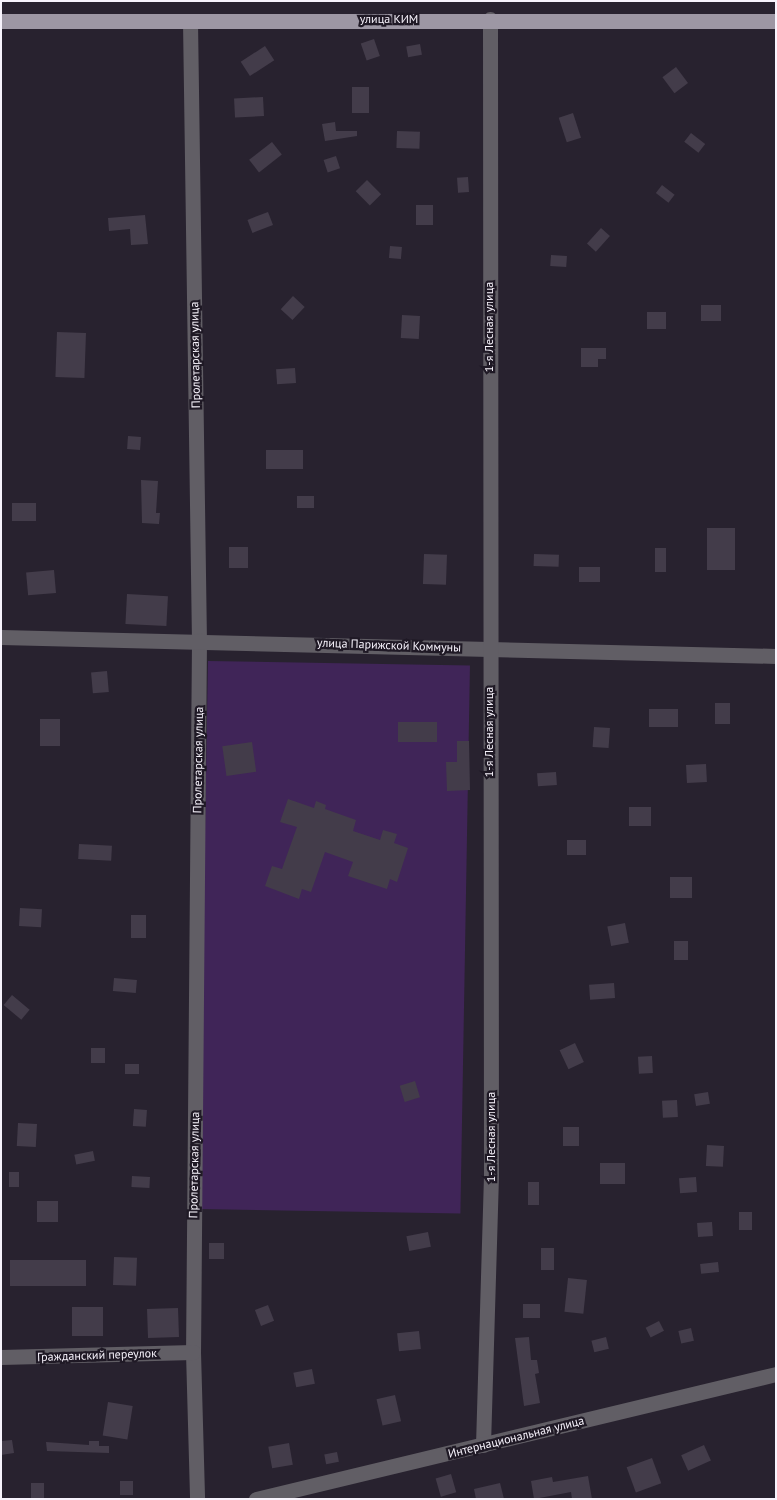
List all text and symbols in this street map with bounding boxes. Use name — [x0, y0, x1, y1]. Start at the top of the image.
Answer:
street label: улица КИМ — [360, 12, 418, 26]
street label: 1-я Лесная улица — [482, 282, 496, 372]
street label: Пролетарская улица — [187, 302, 203, 408]
street label: улица Парижской Коммуны — [317, 635, 461, 655]
street label: 1-я Лесная улица — [482, 687, 496, 777]
street label: Пролетарская улица — [190, 707, 206, 813]
street label: 1-я Лесная улица — [484, 1092, 498, 1182]
street label: Пролетарская улица — [186, 1112, 202, 1218]
street label: Гражданский переулок — [37, 1346, 157, 1364]
street label: Интернациональная улица — [446, 1413, 586, 1461]

